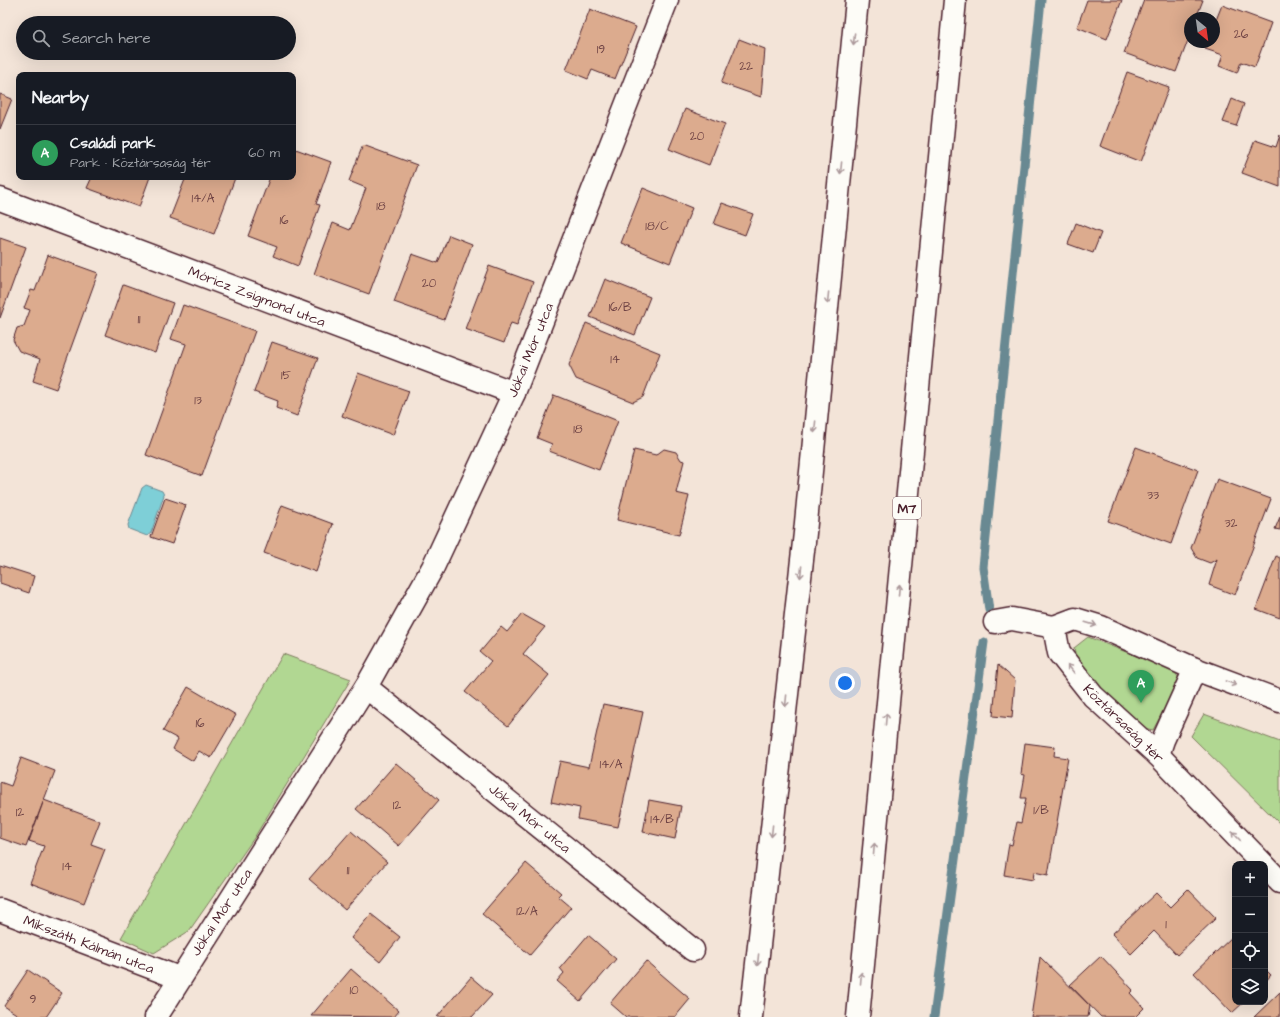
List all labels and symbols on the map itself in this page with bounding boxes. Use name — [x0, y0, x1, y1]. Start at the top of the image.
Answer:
north arrow — [1184, 12, 1220, 48]
house number: 26 — [1234, 26, 1249, 43]
one-way arrow — [850, 32, 857, 45]
house number: 19 — [597, 41, 605, 58]
house number: 22 — [739, 58, 753, 75]
house number: 20 — [690, 128, 705, 145]
one-way arrow — [837, 161, 845, 174]
house number: 14/A — [192, 190, 215, 207]
house number: 18 — [376, 198, 386, 215]
house number: 16 — [279, 212, 289, 229]
house number: 18/C — [645, 218, 669, 235]
street label: Móricz Zsigmond utca — [185, 262, 328, 332]
house number: 20 — [422, 275, 437, 292]
one-way arrow — [824, 291, 832, 304]
house number: 16/B — [608, 299, 632, 316]
street label: Jókai Mór utca — [503, 300, 559, 401]
house number: 11 — [137, 311, 141, 328]
house number: 14 — [610, 351, 620, 368]
house number: 15 — [281, 367, 292, 384]
house number: 13 — [194, 392, 202, 409]
one-way arrow — [812, 420, 819, 433]
house number: 18 — [573, 421, 583, 438]
house number: 33 — [1147, 487, 1159, 504]
road number: M7 — [893, 497, 921, 519]
house number: 32 — [1225, 515, 1238, 532]
one-way arrow — [797, 565, 804, 578]
one-way arrow — [895, 584, 902, 597]
one-way arrow — [1084, 621, 1097, 628]
one-way arrow — [1067, 663, 1075, 674]
pin: A — [1128, 670, 1154, 703]
your location — [835, 673, 855, 693]
one-way arrow — [1225, 679, 1237, 687]
street label: Köztársaság tér — [1078, 680, 1169, 768]
one-way arrow — [783, 695, 790, 708]
one-way arrow — [883, 713, 890, 726]
house number: 16 — [195, 715, 205, 732]
house number: 14/A — [600, 756, 623, 773]
street label: Jókai Mór utca — [484, 779, 575, 858]
house number: 12 — [393, 797, 401, 814]
house number: 1/B — [1033, 802, 1049, 819]
house number: 12 — [16, 804, 24, 821]
house number: 14/B — [650, 811, 674, 828]
one-way arrow — [769, 824, 776, 837]
one-way arrow — [1231, 831, 1241, 841]
one-way arrow — [870, 843, 878, 856]
house number: 14 — [62, 858, 72, 875]
house number: 11 — [346, 862, 350, 879]
street label: Jókai Mór utca — [186, 865, 258, 960]
house number: 12/A — [516, 903, 538, 920]
street label: Mikszáth Kálmán utca — [20, 911, 157, 979]
house number: 1 — [1165, 916, 1167, 933]
one-way arrow — [754, 953, 762, 966]
one-way arrow — [858, 972, 865, 985]
house number: 10 — [349, 982, 359, 999]
house number: 9 — [30, 991, 37, 1008]

